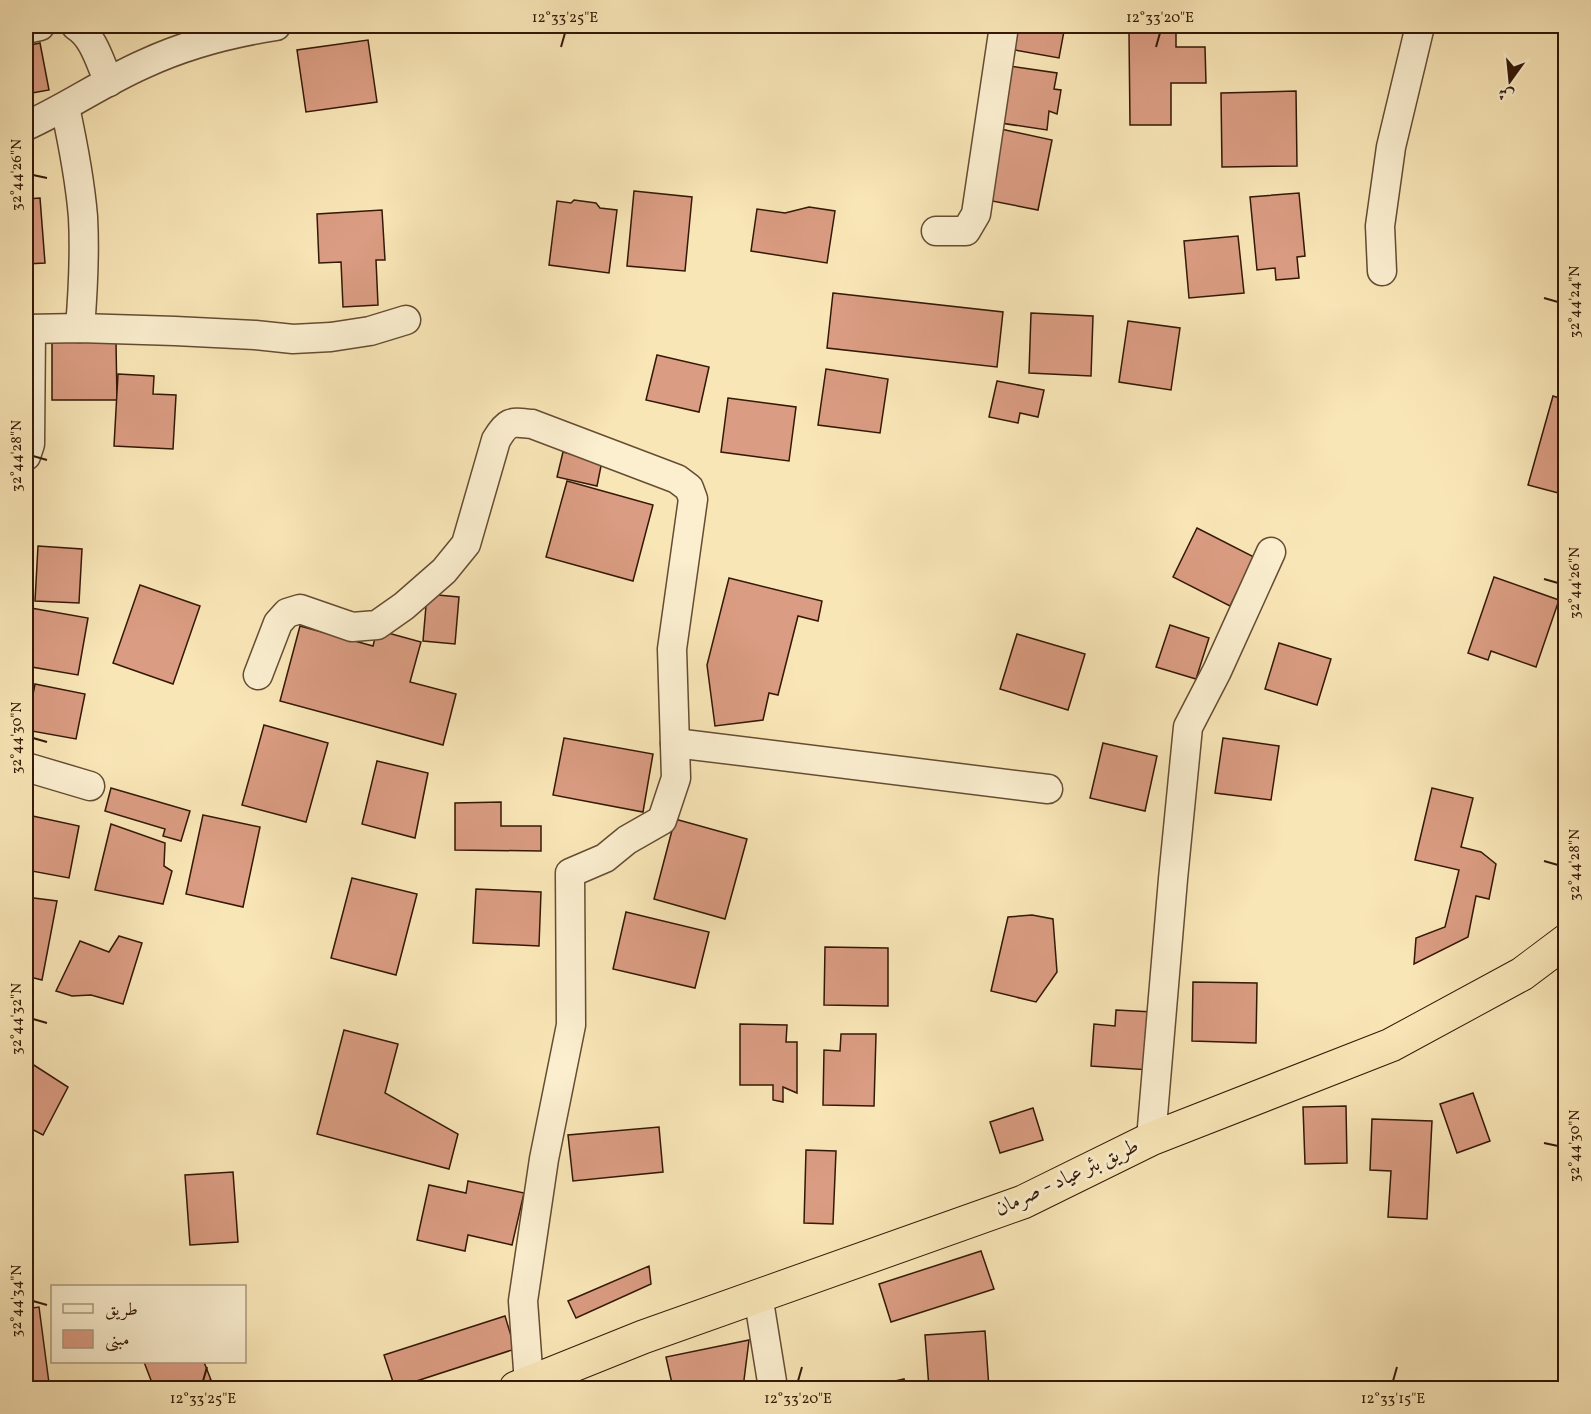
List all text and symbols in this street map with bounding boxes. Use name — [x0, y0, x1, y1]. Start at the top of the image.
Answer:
text: 12°33'25"E — [532, 8, 598, 29]
text: 12°33'20"E — [1126, 8, 1194, 29]
north arrow — [1480, 51, 1540, 111]
text: ش — [1496, 81, 1517, 106]
text: 32°44'26"N — [7, 139, 28, 211]
text: 32°44'24"N — [1565, 266, 1586, 338]
text: 32°44'28"N — [7, 420, 28, 492]
text: 32°44'26"N — [1565, 547, 1586, 619]
text: 32°44'30"N — [7, 702, 28, 774]
text: 32°44'28"N — [1565, 829, 1586, 901]
text: 32°44'32"N — [7, 983, 28, 1055]
text: 32°44'30"N — [1565, 1110, 1586, 1182]
street label: طريق بئر عياد - صرمان — [990, 1132, 1144, 1224]
text: 32°44'34"N — [7, 1265, 28, 1337]
legend — [51, 1285, 246, 1363]
text: طريق — [105, 1298, 138, 1323]
text: مبنى — [105, 1328, 130, 1353]
text: 12°33'25"E — [170, 1389, 236, 1410]
text: 12°33'20"E — [764, 1389, 832, 1410]
text: 12°33'15"E — [1361, 1389, 1425, 1410]

